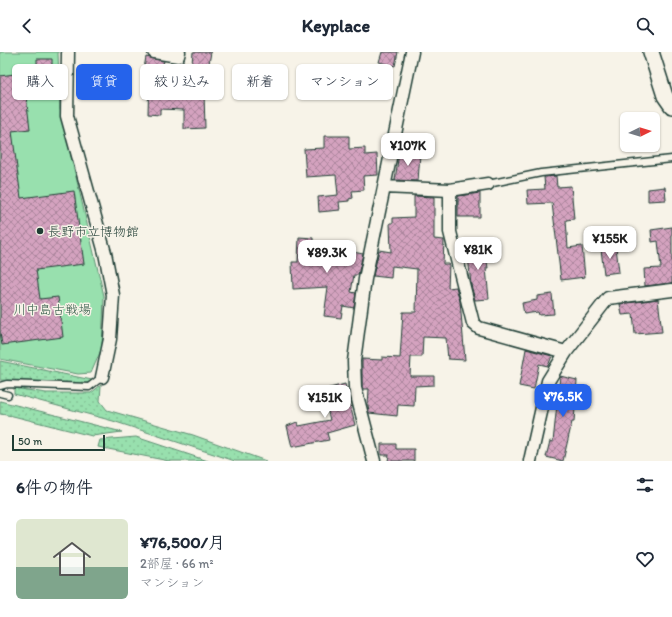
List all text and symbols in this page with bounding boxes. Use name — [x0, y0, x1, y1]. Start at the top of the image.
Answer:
icon: back — [16, 15, 38, 37]
text: Keyplace — [302, 15, 370, 37]
icon: search — [634, 15, 656, 37]
chip: 購入 — [12, 64, 68, 100]
chip: 賃貸 — [76, 64, 132, 100]
chip: 絞り込み — [140, 64, 224, 100]
chip: 新着 — [232, 64, 288, 100]
chip: マンション — [296, 64, 393, 100]
north arrow — [620, 112, 660, 152]
map controls — [620, 112, 660, 152]
pin: ¥107K — [380, 133, 436, 167]
text: ¥107K — [390, 138, 426, 153]
place label: 長野市立博物館 — [48, 224, 139, 239]
marker: 長野市立博物館 — [35, 226, 45, 236]
pin: ¥155K — [582, 226, 638, 260]
text: ¥155K — [592, 231, 628, 246]
pin: ¥81K — [454, 237, 502, 271]
pin: ¥89.3K — [294, 240, 360, 274]
text: ¥81K — [464, 242, 492, 257]
text: ¥89.3K — [307, 245, 347, 260]
park label: 川中島古戦場 — [13, 302, 91, 317]
pin: ¥76.5K — [530, 384, 596, 418]
pin: ¥151K — [297, 385, 353, 419]
text: ¥76.5K — [544, 389, 582, 404]
text: ¥151K — [308, 390, 342, 405]
scale bar — [12, 433, 105, 452]
text: 50 m — [18, 435, 42, 448]
icon: filters — [634, 474, 656, 496]
text: 6件の物件 — [16, 477, 93, 497]
text: ¥76,500/月 — [140, 532, 225, 552]
icon: home — [48, 535, 96, 583]
icon: heart — [634, 548, 656, 570]
text: 2部屋 · 66 m² — [140, 556, 213, 571]
text: マンション — [140, 575, 204, 590]

